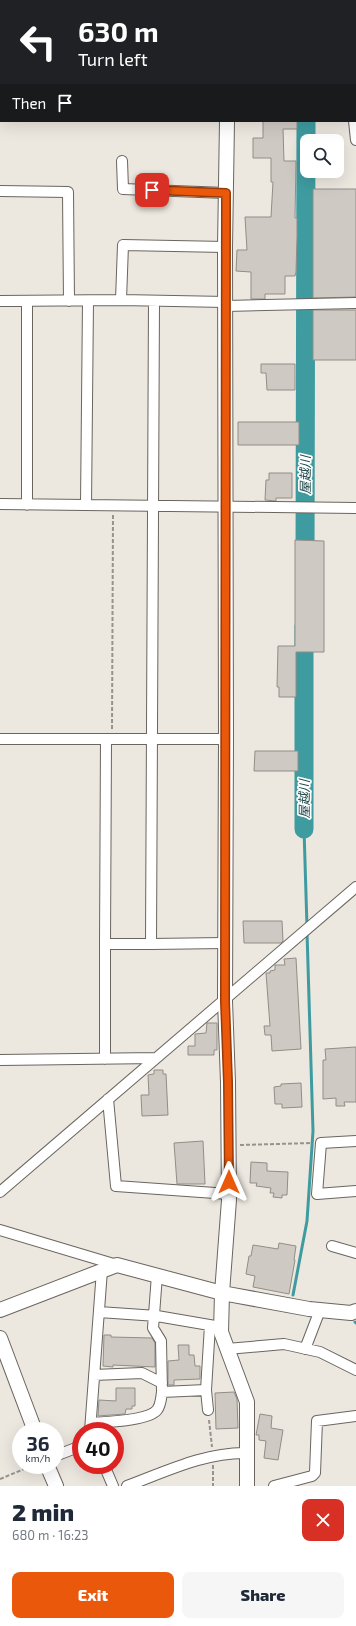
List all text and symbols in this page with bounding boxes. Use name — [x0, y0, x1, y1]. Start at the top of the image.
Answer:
text: 630 m — [78, 14, 159, 48]
icon: left — [12, 16, 64, 68]
text: Turn left — [78, 48, 148, 70]
icon: arrive — [54, 92, 76, 114]
text: Then — [12, 94, 46, 112]
map controls — [300, 134, 344, 178]
button: search — [300, 134, 344, 178]
pin — [135, 173, 169, 207]
icon: arrive — [141, 179, 163, 201]
water label: 屋越川 — [297, 454, 313, 495]
water label: 屋越川 — [296, 778, 312, 819]
position arrow — [208, 1161, 250, 1203]
speed limit sign: 40 — [72, 1422, 124, 1474]
text: 36 — [26, 1431, 50, 1455]
text: km/h — [26, 1452, 50, 1464]
text: 2 min — [12, 1497, 74, 1526]
button: close — [302, 1499, 344, 1541]
text: 680 m · 16:23 — [12, 1527, 89, 1543]
button: Exit — [12, 1572, 174, 1618]
button: Share — [182, 1572, 344, 1618]

